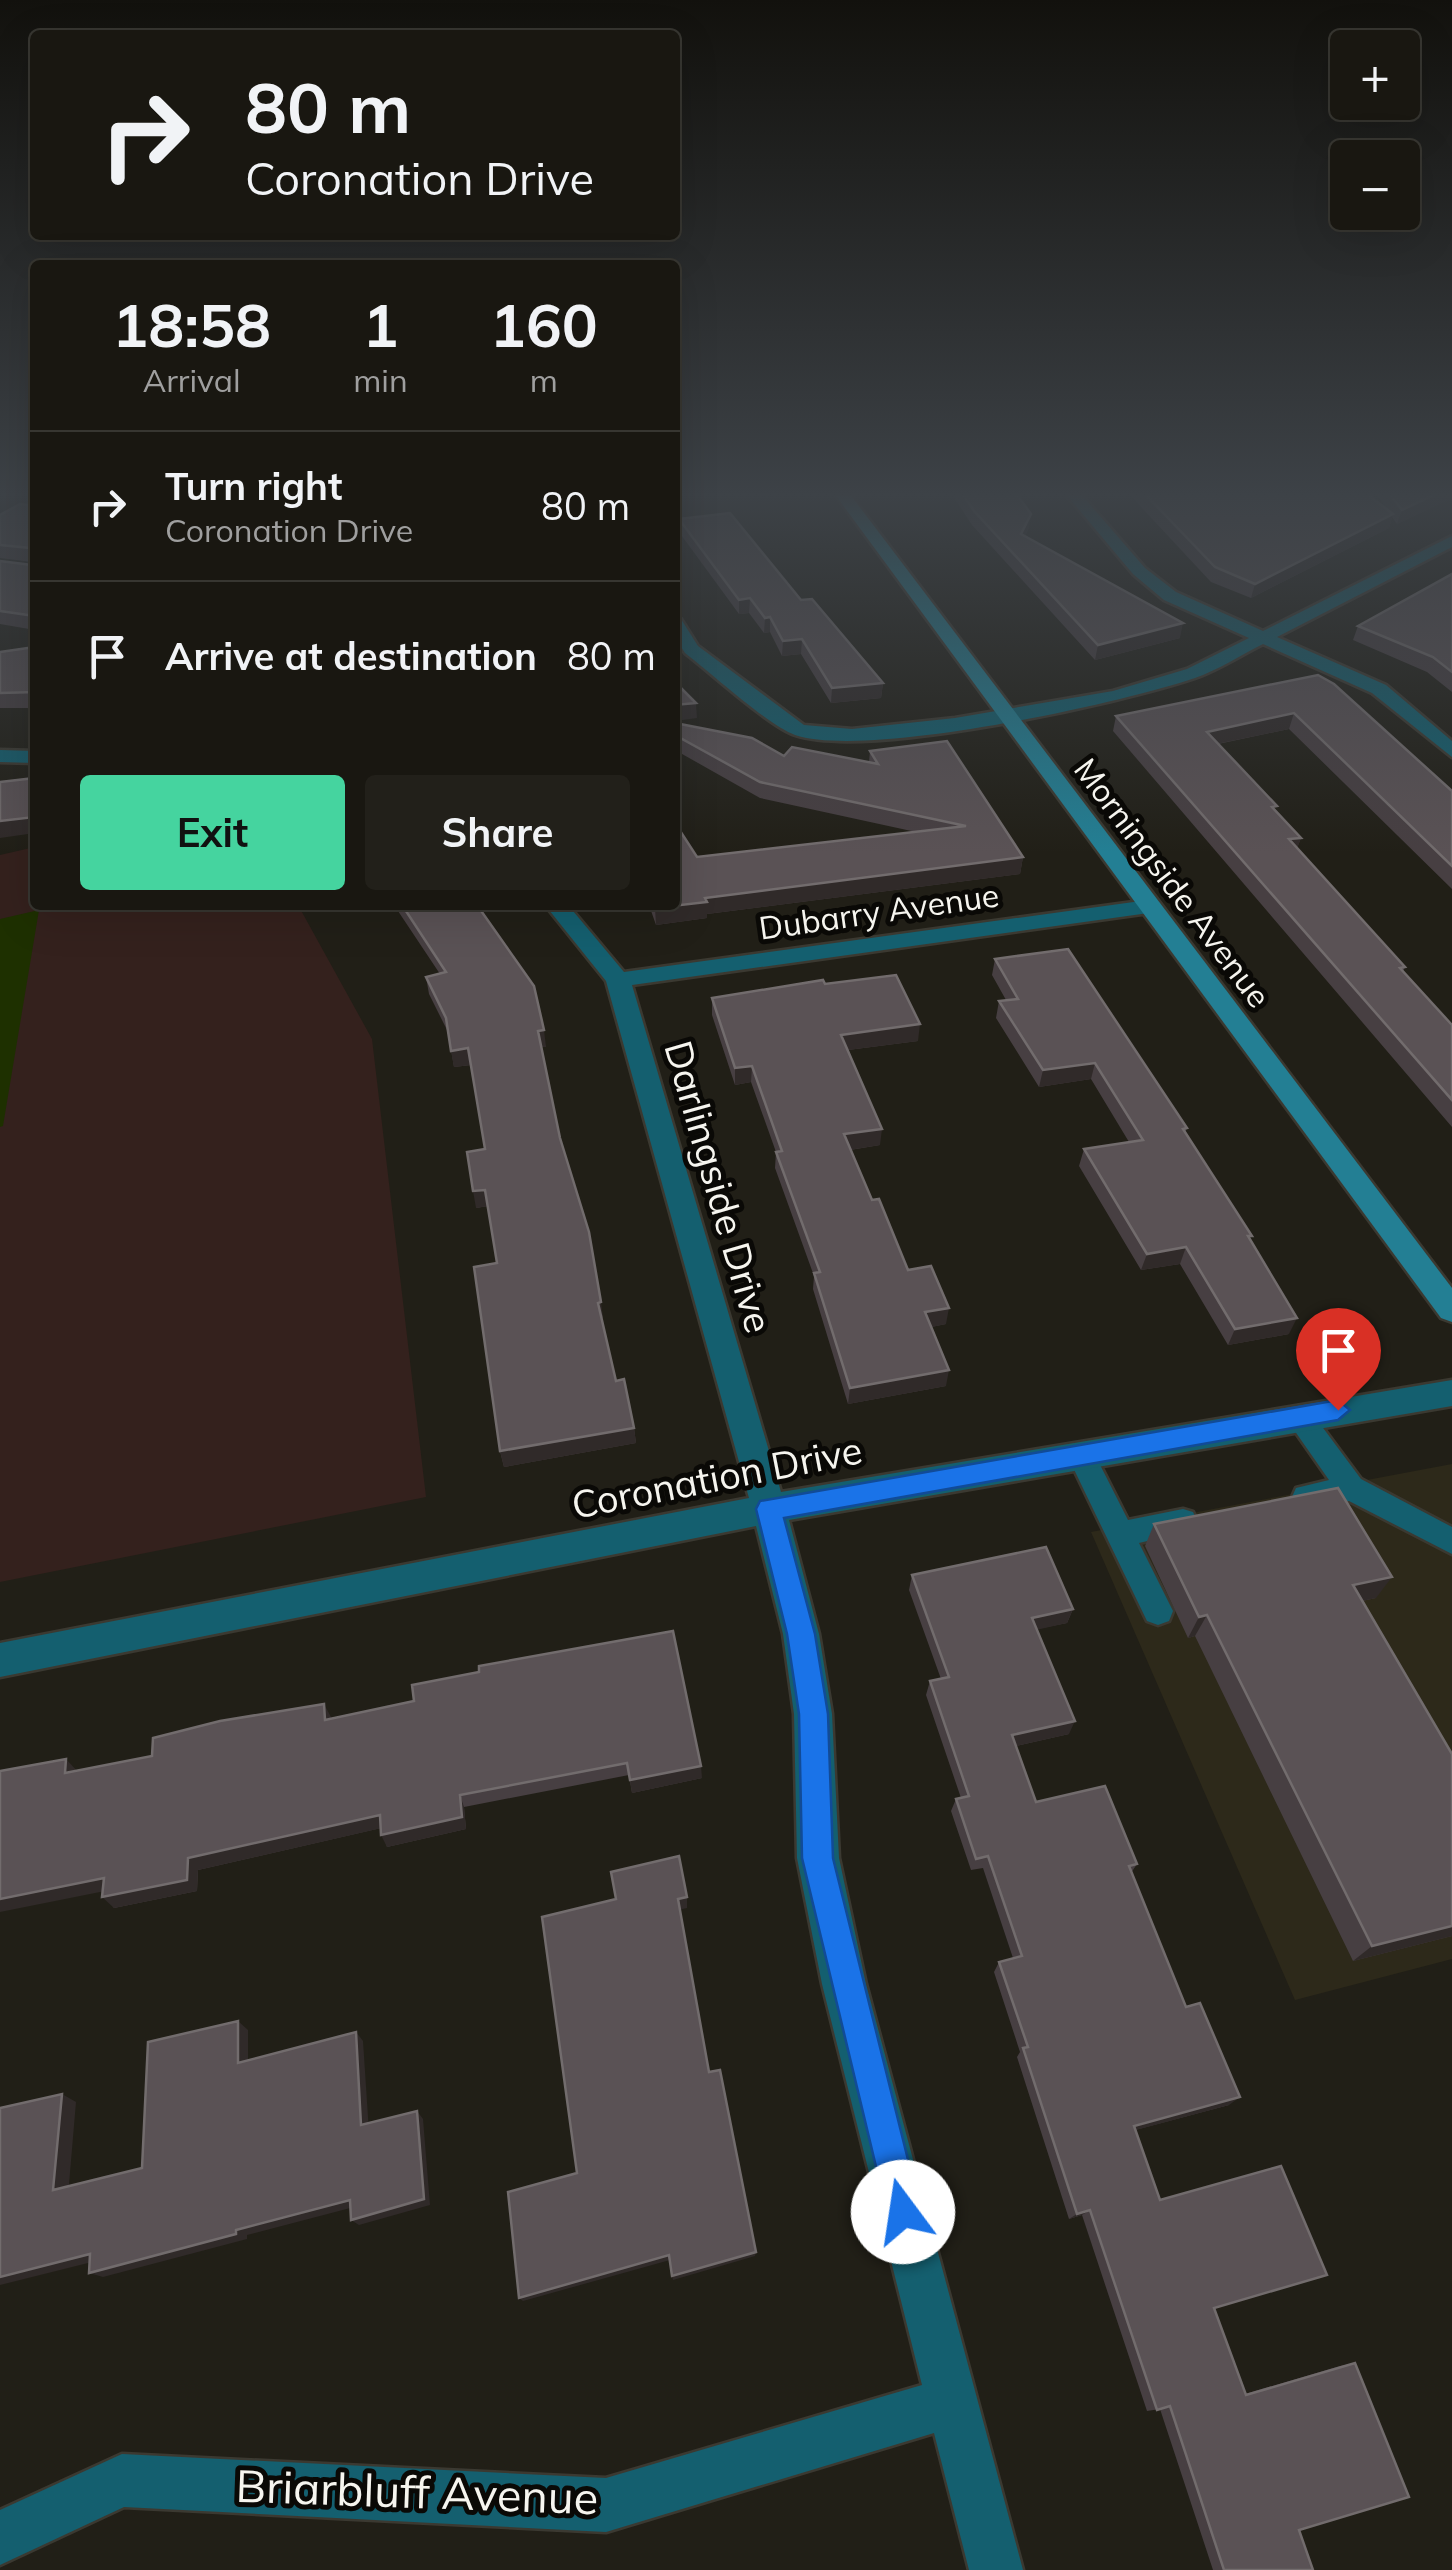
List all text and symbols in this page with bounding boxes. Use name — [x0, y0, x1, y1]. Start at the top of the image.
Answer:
map controls — [1330, 30, 1420, 230]
button: + — [1330, 30, 1420, 120]
text: 80 m — [245, 63, 411, 151]
icon: right — [80, 70, 210, 200]
button: − — [1330, 140, 1420, 230]
text: Coronation Drive — [245, 150, 594, 206]
text: 18:58 — [112, 287, 271, 362]
text: 1 — [362, 287, 398, 362]
text: 160 — [490, 287, 598, 362]
text: Arrival — [143, 360, 241, 400]
text: min — [353, 360, 408, 400]
text: m — [530, 360, 558, 400]
text: Turn right — [165, 462, 342, 510]
icon: right — [80, 479, 135, 534]
text: 80 m — [541, 482, 630, 530]
text: Coronation Drive — [165, 510, 413, 550]
icon: arrive — [80, 629, 135, 684]
text: Arrive at destination — [165, 632, 537, 680]
text: 80 m — [567, 632, 656, 680]
street label: Morningside Avenue — [1066, 750, 1280, 1015]
button: Exit — [80, 775, 345, 890]
button: Share — [365, 775, 630, 890]
street label: Dubarry Avenue — [756, 874, 1001, 948]
street label: Darlingside Drive — [654, 1035, 784, 1338]
pin — [1296, 1308, 1381, 1411]
icon: arrive — [1311, 1323, 1366, 1378]
street label: Coronation Drive — [568, 1425, 866, 1529]
position arrow — [851, 2160, 955, 2264]
street label: Briarbluff Avenue — [235, 2457, 599, 2525]

